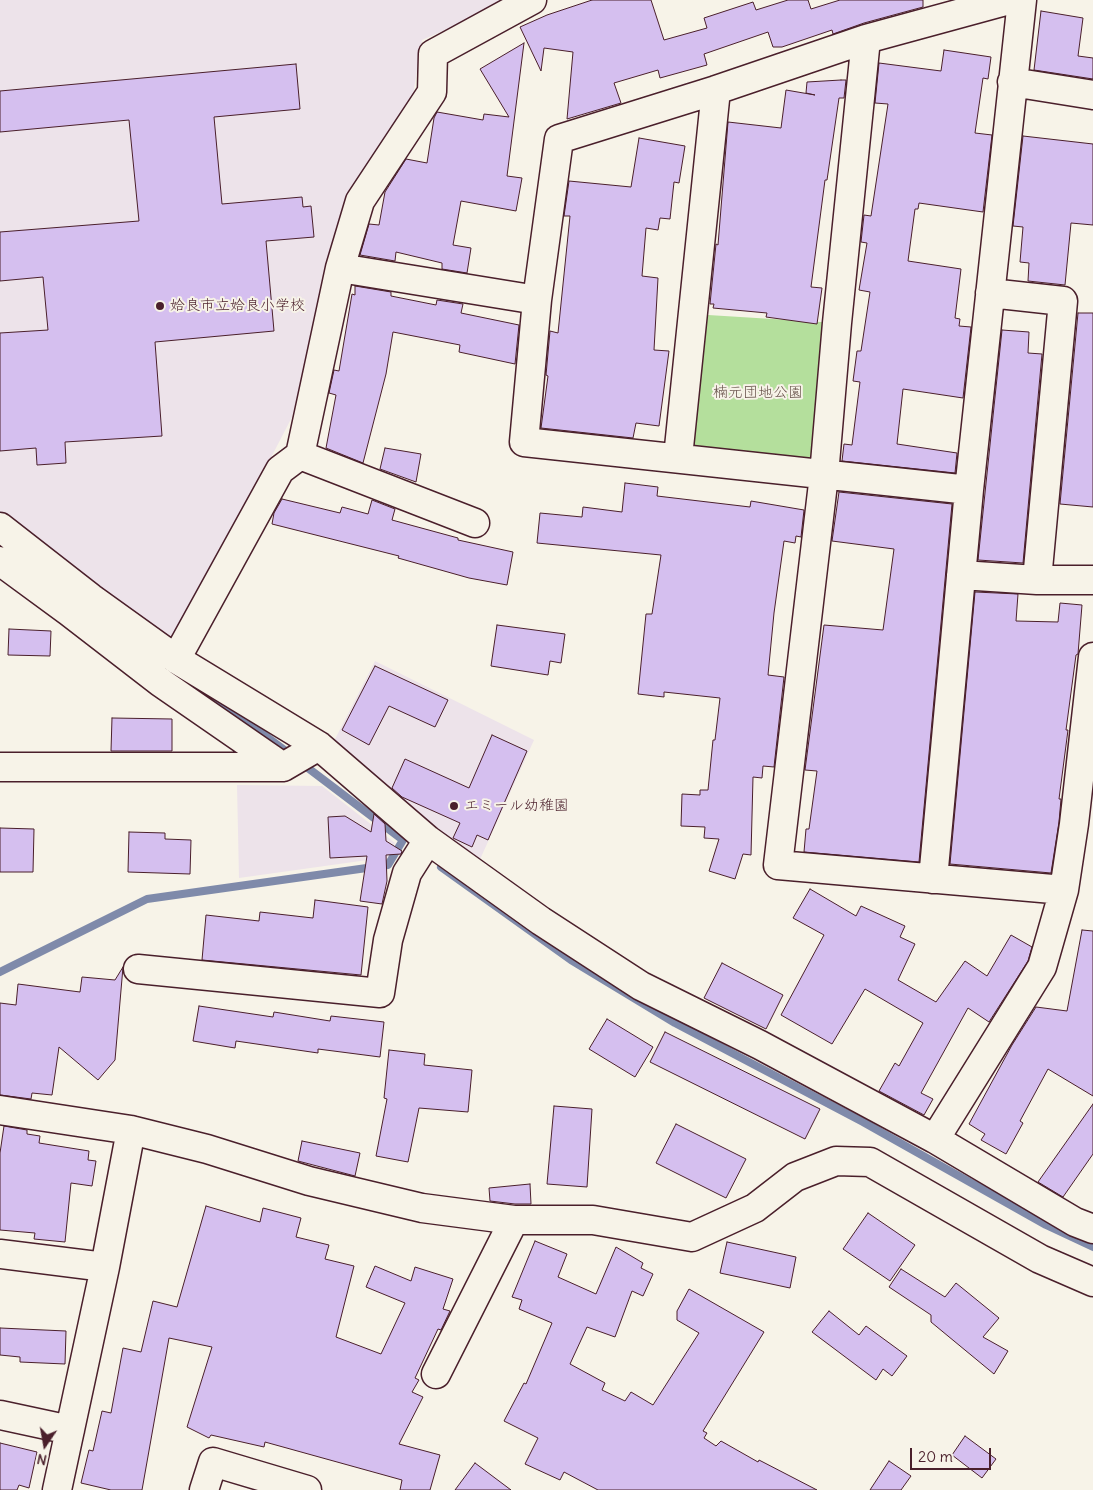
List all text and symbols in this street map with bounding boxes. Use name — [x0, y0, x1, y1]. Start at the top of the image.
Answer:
place label: 姶良市立姶良小学校 — [170, 297, 305, 315]
marker: 姶良市立姶良小学校 — [154, 300, 166, 312]
park label: 楠元団地公園 — [713, 384, 803, 402]
place label: エミール幼稚園 — [464, 797, 569, 815]
marker: エミール幼稚園 — [448, 800, 460, 812]
north arrow — [20, 1420, 70, 1470]
scale bar — [913, 1438, 994, 1470]
text: 20 m — [918, 1447, 953, 1466]
text: N — [35, 1450, 48, 1469]

